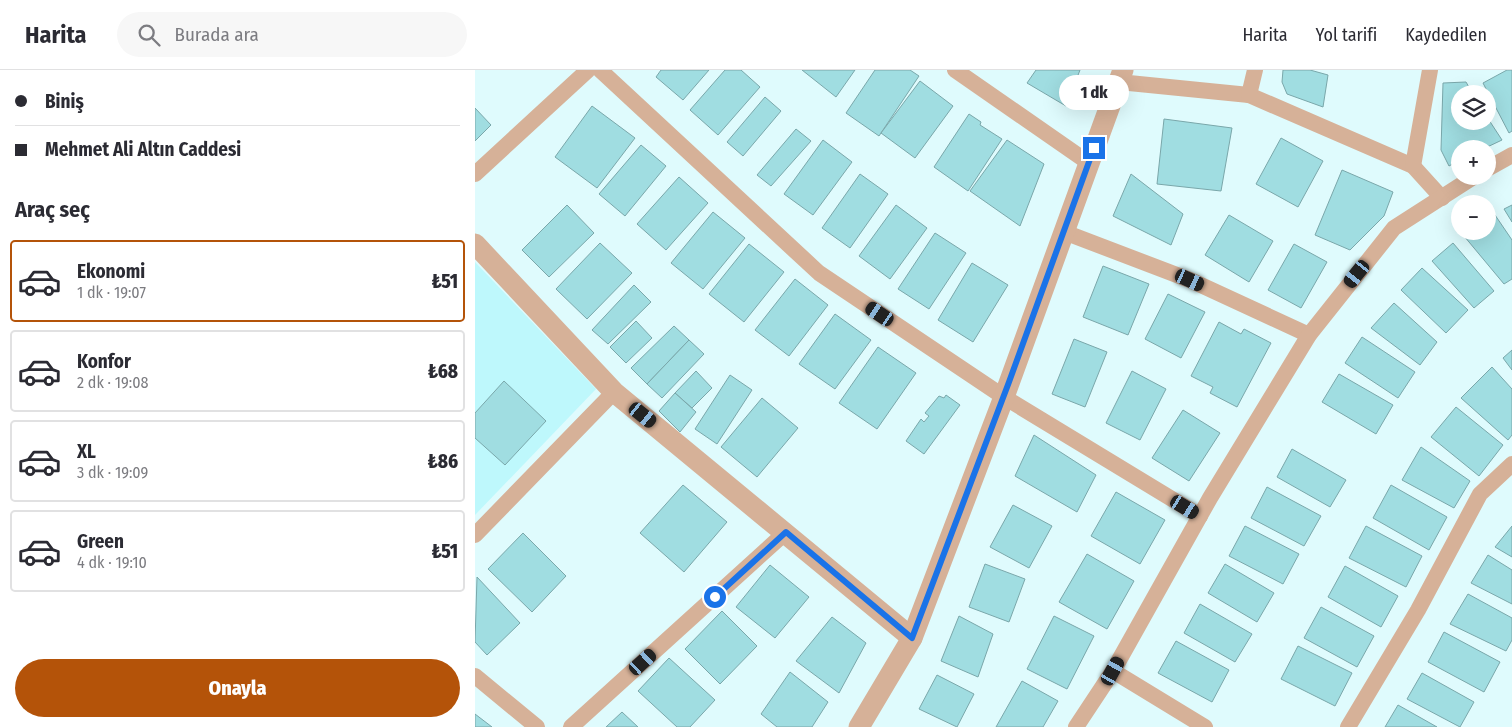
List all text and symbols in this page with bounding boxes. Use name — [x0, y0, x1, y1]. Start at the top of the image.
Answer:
search box — [117, 12, 467, 57]
text: Harita — [25, 21, 87, 49]
icon: search — [135, 21, 163, 49]
text: Burada ara — [175, 23, 259, 46]
text: Harita — [1242, 24, 1288, 46]
text: Yol tarifi — [1316, 24, 1377, 46]
text: Kaydedilen — [1405, 24, 1487, 46]
callout: 1 dk — [1059, 75, 1129, 110]
text: 1 dk — [1080, 83, 1108, 102]
map controls — [1451, 85, 1496, 240]
button: layers — [1451, 85, 1496, 130]
text: Biniş — [45, 90, 84, 113]
route end — [1083, 137, 1105, 159]
text: Mehmet Ali Altın Caddesi — [45, 138, 241, 161]
button: + — [1451, 140, 1496, 185]
button: − — [1451, 195, 1496, 240]
text: Araç seç — [15, 196, 90, 223]
car — [1341, 258, 1372, 290]
icon: car — [17, 259, 62, 304]
text: Ekonomi — [77, 260, 145, 283]
car — [1173, 267, 1206, 293]
text: ₺51 — [432, 270, 458, 293]
text: 1 dk · 19:07 — [77, 283, 146, 302]
car — [863, 299, 896, 329]
icon: car — [17, 349, 62, 394]
text: Konfor — [77, 350, 131, 373]
text: ₺68 — [428, 360, 458, 383]
text: 2 dk · 19:08 — [77, 373, 149, 392]
car — [626, 400, 659, 430]
icon: car — [17, 439, 62, 484]
text: XL — [77, 440, 96, 463]
text: ₺86 — [427, 450, 458, 473]
text: 3 dk · 19:09 — [77, 463, 148, 482]
car — [1168, 493, 1201, 521]
icon: car — [17, 529, 62, 574]
text: Green — [77, 530, 124, 553]
text: ₺51 — [432, 540, 458, 563]
text: 4 dk · 19:10 — [77, 553, 147, 572]
route start — [704, 586, 726, 608]
car — [626, 646, 659, 678]
car — [1099, 654, 1126, 688]
button: Onayla — [15, 659, 460, 717]

